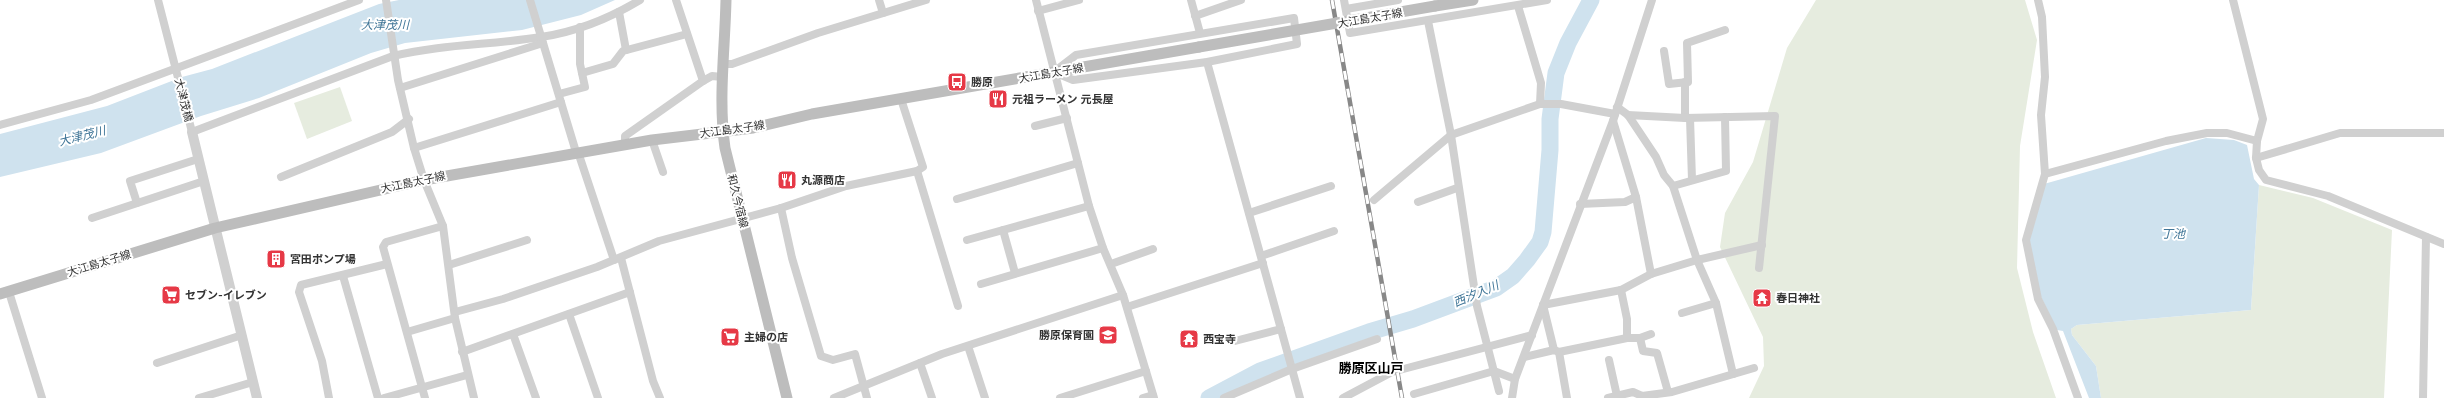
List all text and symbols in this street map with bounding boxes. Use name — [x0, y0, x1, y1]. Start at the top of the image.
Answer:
street label: 大江島太子線 — [1336, 5, 1404, 31]
water label: 大津茂川 — [361, 17, 411, 32]
street label: 大江島太子線 — [1017, 60, 1085, 86]
bus stop icon: 勝原 — [946, 71, 968, 93]
place label: 勝原 — [971, 75, 993, 89]
street label: 大津茂橋 — [172, 77, 196, 123]
restaurant icon: 元祖ラーメン 元長屋 — [987, 88, 1009, 110]
place label: 元祖ラーメン 元長屋 — [1012, 92, 1114, 106]
street label: 大江島太子線 — [698, 117, 766, 141]
water label: 大津茂川 — [57, 122, 109, 149]
street label: 大江島太子線 — [379, 168, 447, 196]
restaurant icon: 丸源商店 — [776, 169, 798, 191]
street label: 和久今宿線 — [725, 173, 751, 229]
place label: 丸源商店 — [801, 173, 845, 187]
water label: 丁池 — [2161, 226, 2186, 241]
street label: 大江島太子線 — [65, 247, 133, 279]
building icon: 宮田ポンプ場 — [265, 248, 287, 270]
place label: 宮田ポンプ場 — [290, 252, 356, 266]
water label: 西汐入川 — [1451, 276, 1503, 310]
supermarket icon: セブン-イレブン — [160, 284, 182, 306]
temple icon: 春日神社 — [1751, 287, 1773, 309]
place label: セブン-イレブン — [185, 288, 267, 302]
place label: 春日神社 — [1776, 291, 1820, 305]
school or university icon: 勝原保育園 — [1097, 324, 1119, 346]
supermarket icon: 主婦の店 — [719, 326, 741, 348]
place label: 勝原保育園 — [1039, 328, 1094, 342]
temple icon: 西宝寺 — [1178, 328, 1200, 350]
place label: 主婦の店 — [744, 330, 788, 344]
place label: 西宝寺 — [1203, 332, 1236, 346]
district label: 勝原区山戸 — [1338, 360, 1404, 376]

